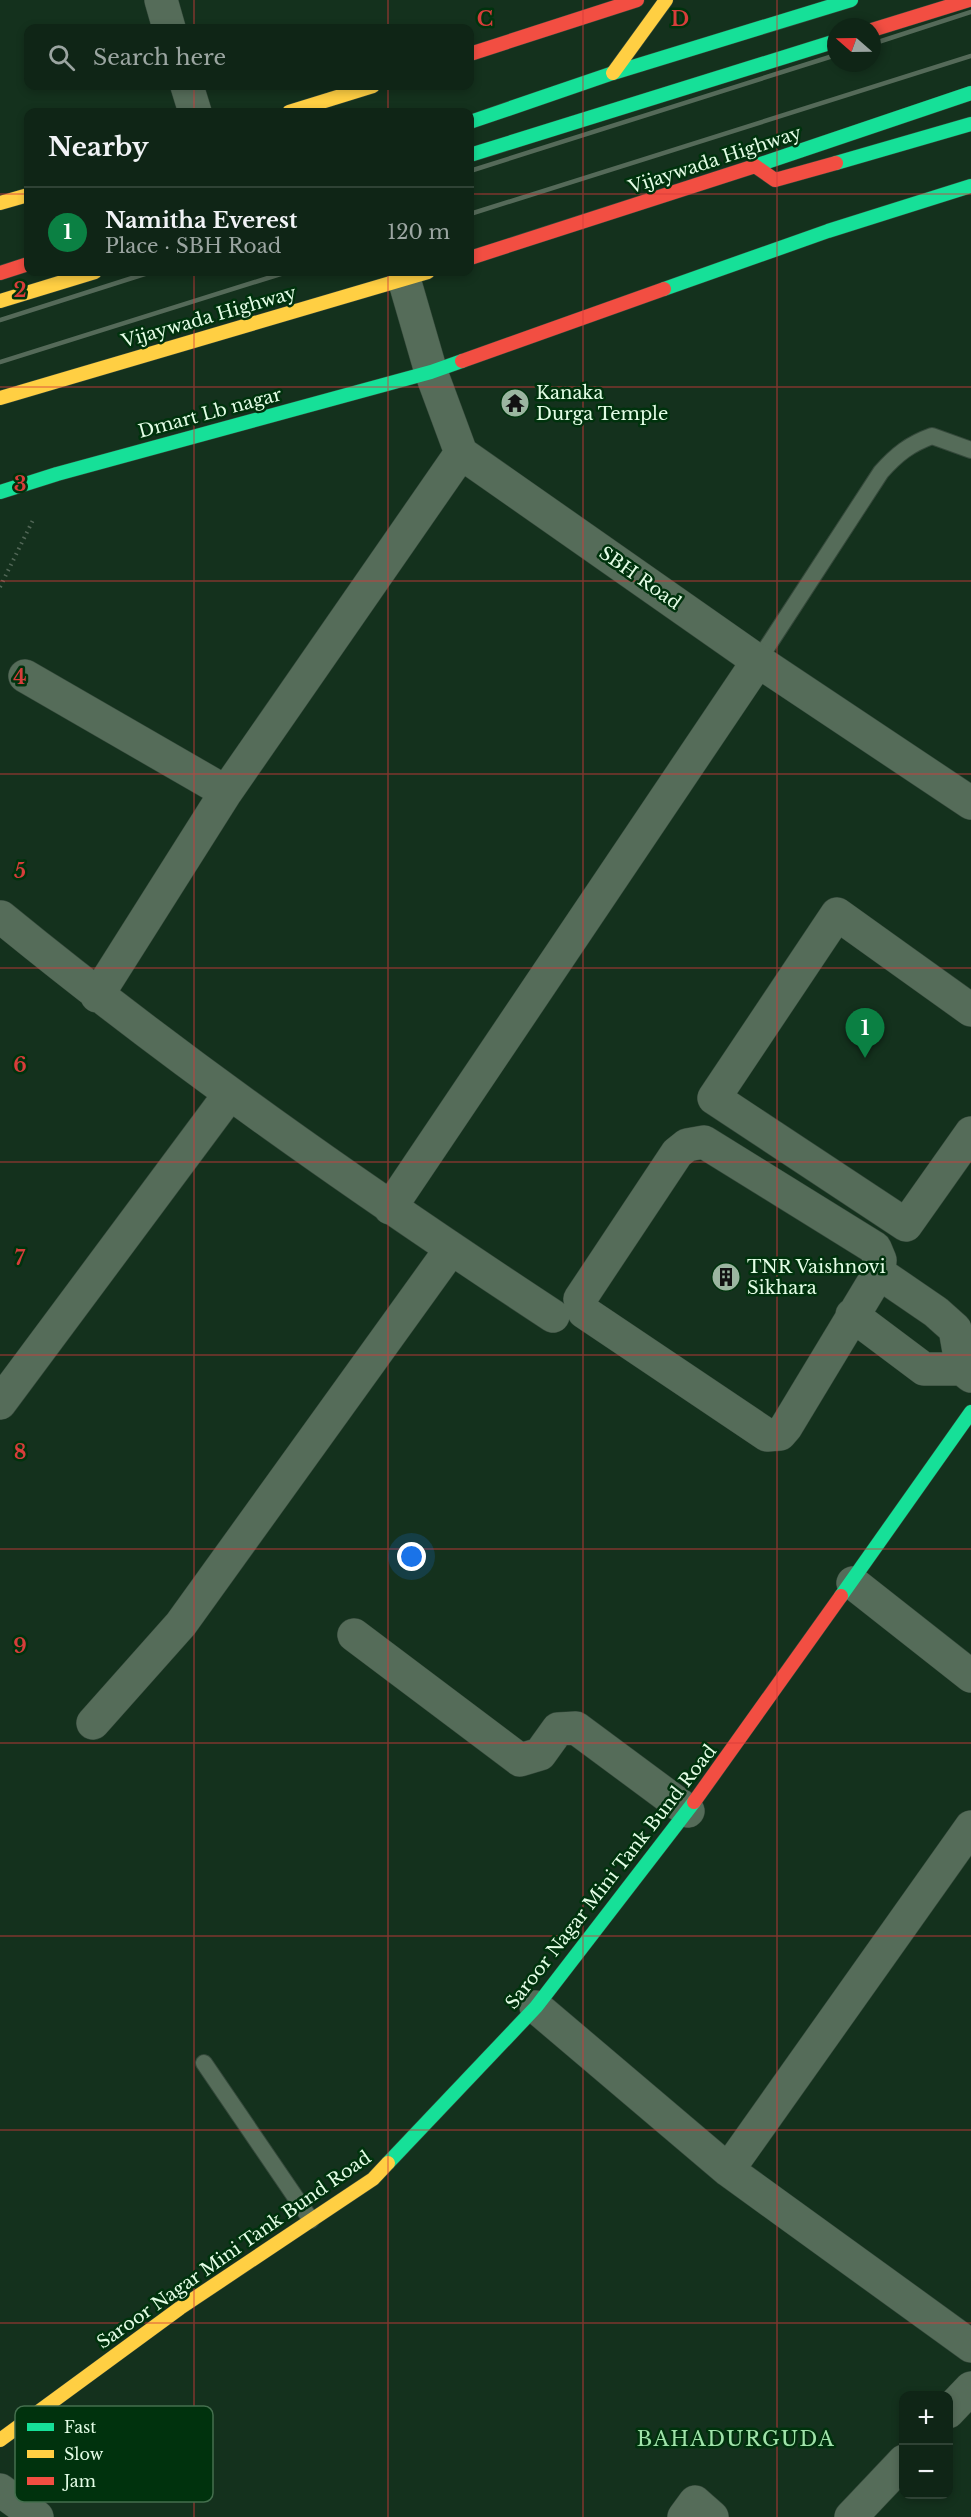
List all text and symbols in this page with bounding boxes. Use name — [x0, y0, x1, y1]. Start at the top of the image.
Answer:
text: C — [477, 7, 493, 31]
text: D — [671, 7, 689, 31]
north arrow — [827, 18, 881, 72]
search box — [24, 24, 474, 90]
icon: search — [45, 41, 78, 74]
text: Search here — [93, 44, 226, 71]
street label: Vijaywada Highway — [625, 121, 805, 199]
text: Nearby — [48, 131, 149, 163]
text: Namitha Everest — [105, 207, 297, 234]
text: 1 — [63, 220, 72, 244]
text: 120 m — [387, 220, 450, 244]
text: Place · SBH Road — [105, 234, 281, 258]
text: 2 — [13, 278, 27, 302]
street label: Vijaywada Highway — [118, 281, 299, 353]
place label: Kanaka Durga Temple — [536, 382, 668, 425]
street label: Dmart Lb nagar — [136, 383, 284, 443]
temple icon: Kanaka Durga Temple — [499, 387, 531, 419]
text: 3 — [14, 472, 26, 496]
street label: SBH Road — [595, 542, 685, 614]
text: 4 — [13, 665, 27, 689]
text: 5 — [14, 859, 26, 883]
pin: 1 — [846, 1008, 884, 1058]
text: 6 — [13, 1053, 27, 1077]
text: 7 — [15, 1246, 26, 1270]
place label: TNR Vaishnovi Sikhara — [747, 1256, 886, 1299]
building icon: TNR Vaishnovi Sikhara — [710, 1261, 742, 1293]
text: 8 — [14, 1440, 26, 1464]
your location — [397, 1542, 426, 1571]
text: 9 — [13, 1634, 27, 1658]
street label: Saroor Nagar Mini Tank Bund Road — [501, 1740, 721, 2014]
street label: Saroor Nagar Mini Tank Bund Road — [93, 2146, 375, 2354]
map controls — [899, 2391, 953, 2499]
button: + — [899, 2391, 953, 2445]
legend — [15, 2406, 213, 2502]
text: Fast — [64, 2417, 96, 2437]
district label: BAHADURGUDA — [637, 2427, 835, 2451]
text: Slow — [64, 2444, 104, 2464]
button: − — [899, 2445, 953, 2499]
text: Jam — [62, 2471, 96, 2491]

